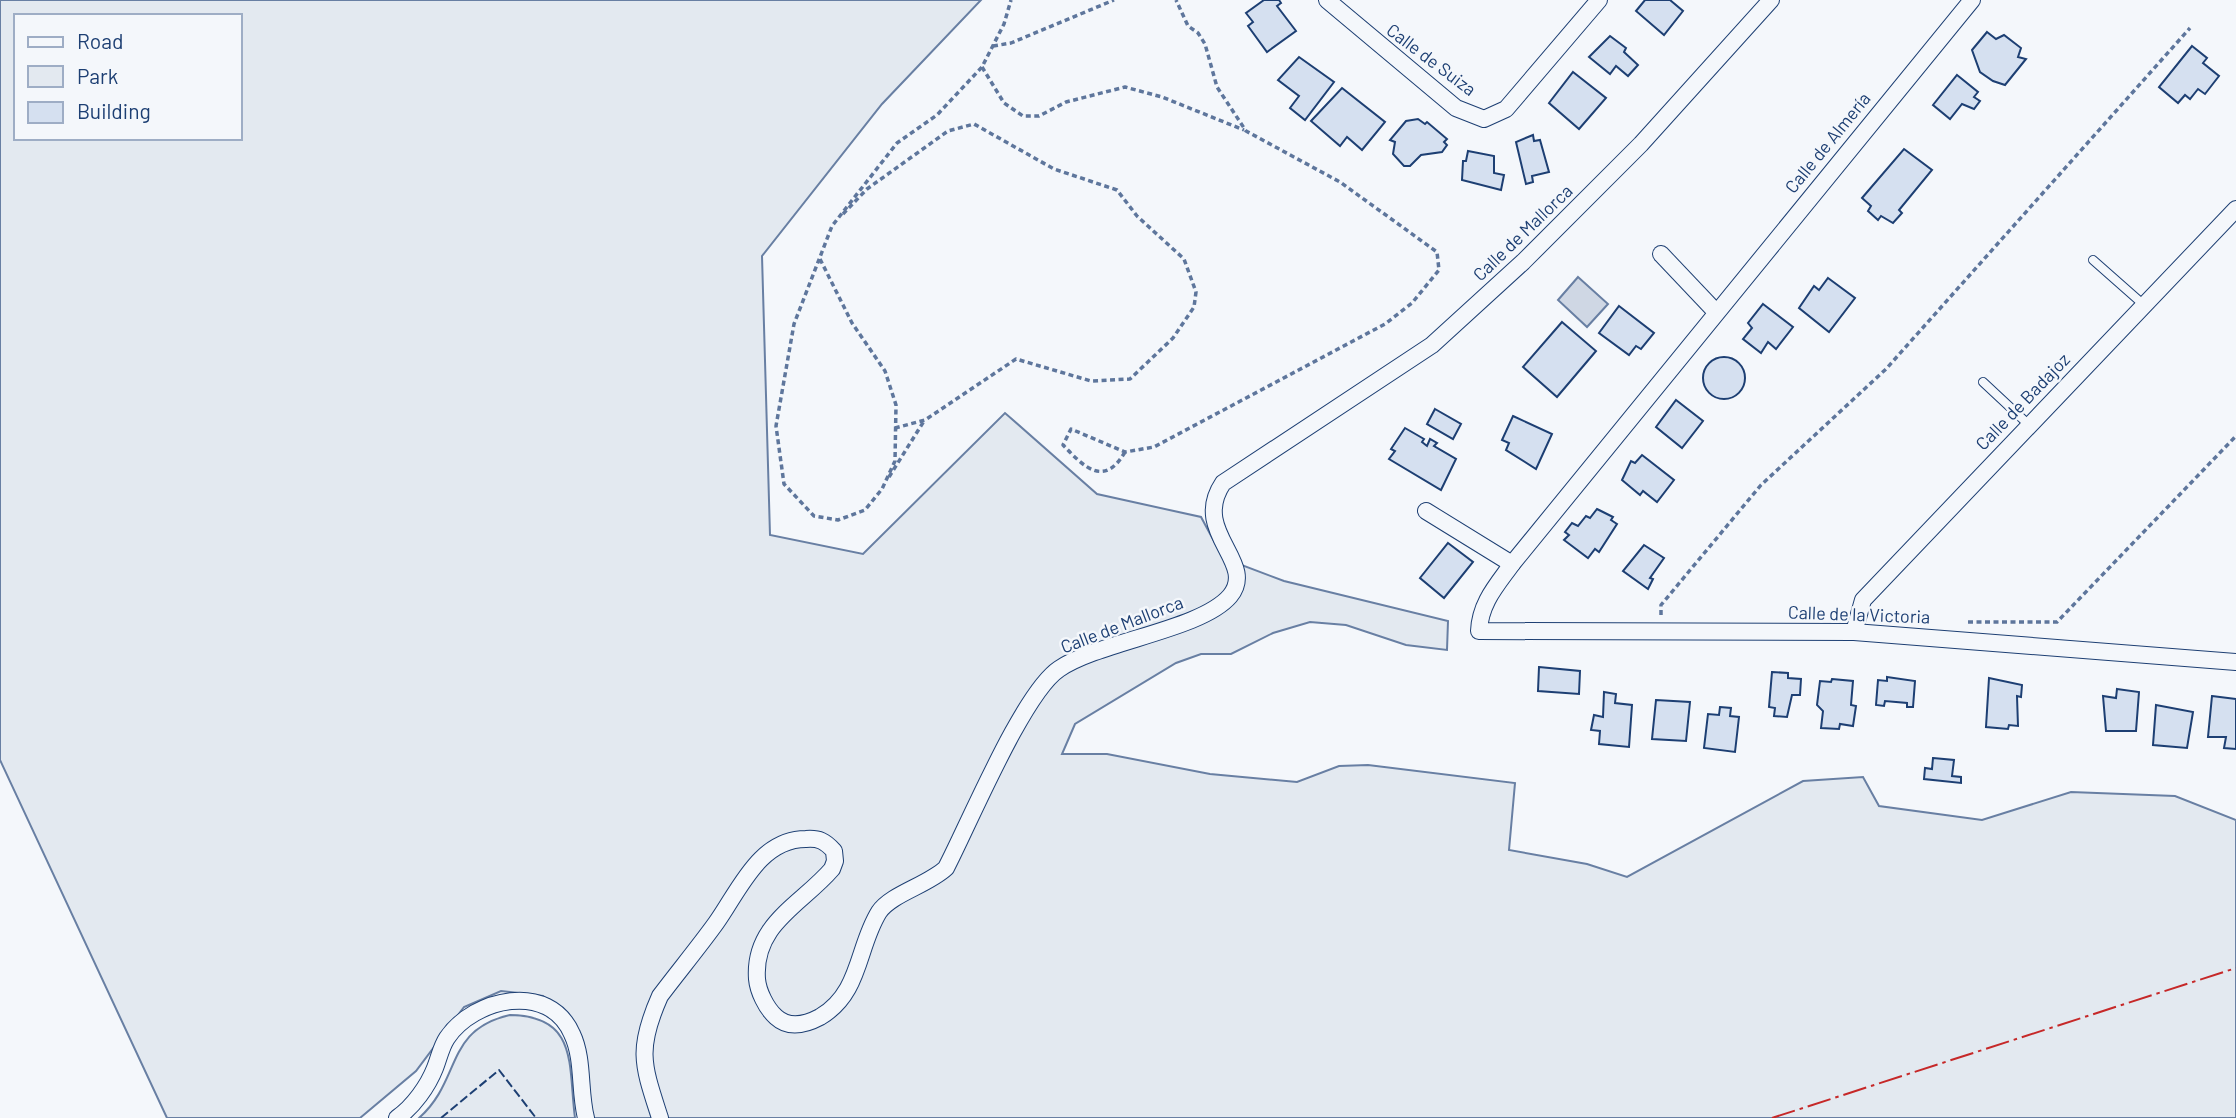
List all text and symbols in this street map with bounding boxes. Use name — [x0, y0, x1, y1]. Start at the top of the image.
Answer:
legend — [14, 14, 242, 140]
street label: Calle de Suiza — [1382, 18, 1481, 100]
text: Road — [77, 28, 123, 53]
text: Park — [77, 63, 118, 88]
street label: Calle de Almería — [1780, 87, 1875, 197]
text: Building — [77, 98, 151, 123]
street label: Calle de Mallorca — [1468, 179, 1577, 285]
street label: Calle de Badajoz — [1971, 348, 2074, 454]
street label: Calle de Mallorca — [1057, 591, 1186, 658]
street label: Calle de la Victoria — [1787, 601, 1931, 627]

